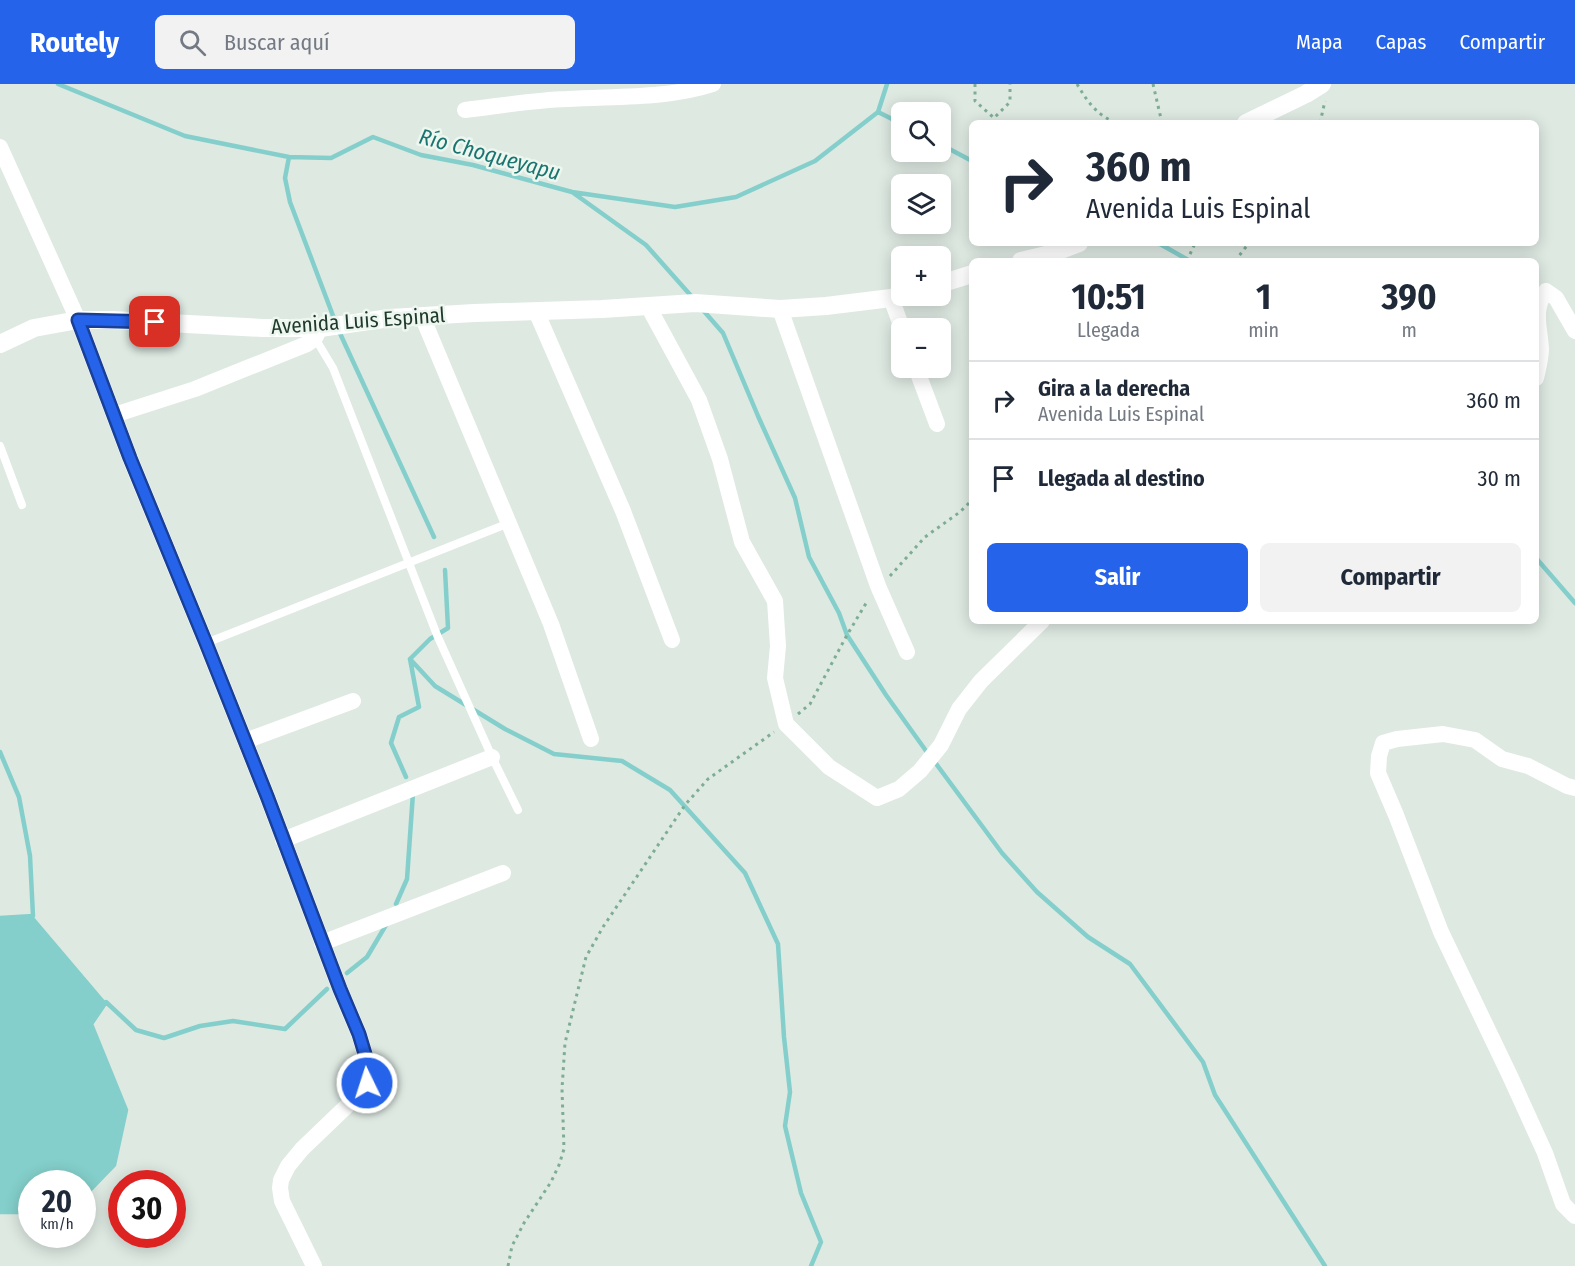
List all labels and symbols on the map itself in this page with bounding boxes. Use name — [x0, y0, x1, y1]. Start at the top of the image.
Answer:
water label: Río Choqueyapu — [416, 123, 564, 186]
pin — [129, 296, 180, 347]
street label: Avenida Luis Espinal — [270, 302, 446, 340]
position arrow — [335, 1051, 399, 1115]
speed limit sign: 30 — [108, 1170, 186, 1248]

